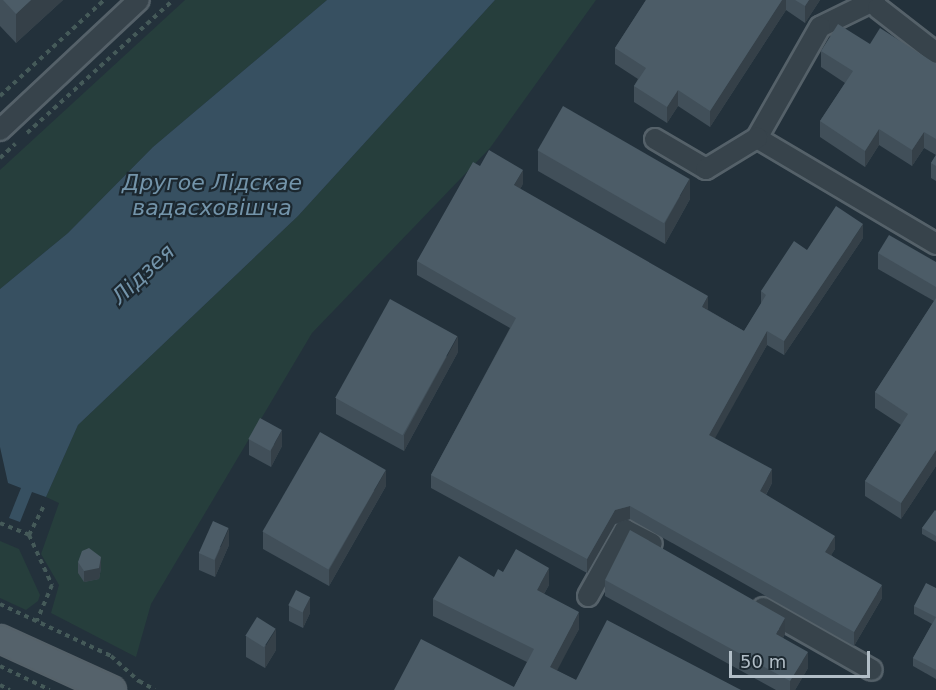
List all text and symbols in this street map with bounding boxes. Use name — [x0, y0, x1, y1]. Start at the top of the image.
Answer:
water label: Другое Лідскае вадасховішча — [122, 169, 302, 220]
water label: Лідзея — [106, 238, 180, 310]
scale bar — [732, 639, 873, 677]
text: 50 m — [740, 651, 786, 672]

